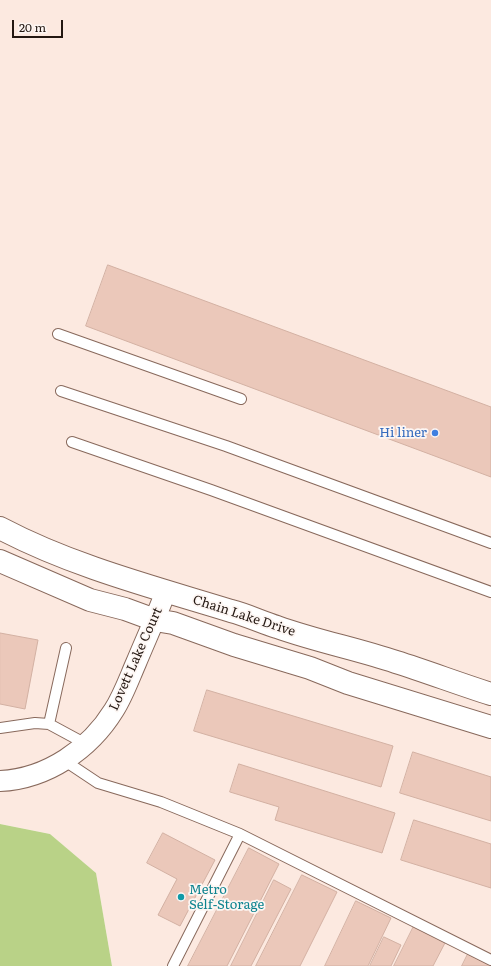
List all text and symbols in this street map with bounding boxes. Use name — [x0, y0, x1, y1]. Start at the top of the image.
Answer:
scale bar — [14, 12, 65, 38]
text: 20 m — [19, 18, 46, 36]
place label: Hi liner — [379, 425, 427, 441]
marker: Hi liner — [430, 428, 440, 438]
street label: Chain Lake Drive — [191, 592, 297, 640]
street label: Lovett Lake Court — [106, 605, 166, 713]
place label: Metro Self-Storage — [189, 882, 264, 913]
marker: Metro Self-Storage — [176, 892, 186, 902]

